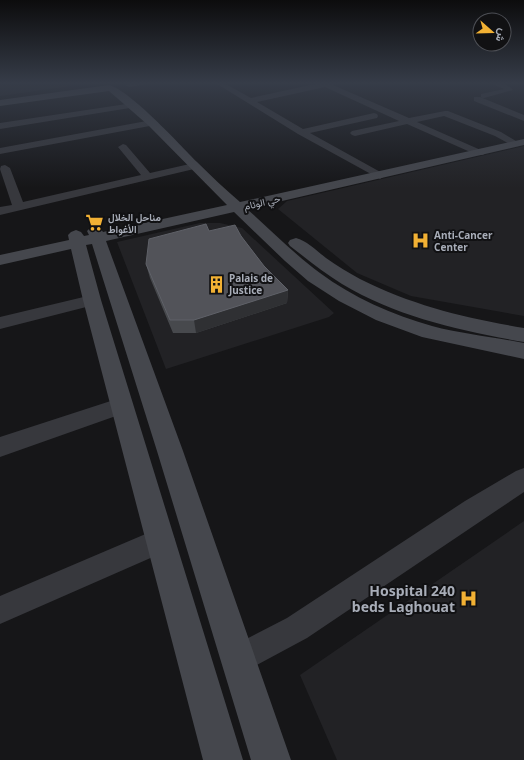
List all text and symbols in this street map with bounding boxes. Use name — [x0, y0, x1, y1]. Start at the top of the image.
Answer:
north arrow — [472, 12, 512, 52]
text: ش — [493, 27, 511, 44]
street label: حي الوئام — [242, 191, 282, 215]
place label: مناحل الخلال الأغواط — [108, 210, 161, 236]
supermarket icon: مناحل الخلال الأغواط — [85, 213, 105, 233]
place label: Anti-Cancer Center — [434, 228, 493, 254]
hospital icon: Anti-Cancer Center — [411, 231, 431, 251]
place label: Palais de Justice — [228, 271, 273, 297]
building icon: Palais de Justice — [206, 274, 226, 294]
place label: Hospital 240 beds Laghouat — [352, 581, 455, 616]
hospital icon: Hospital 240 beds Laghouat — [458, 588, 478, 608]

